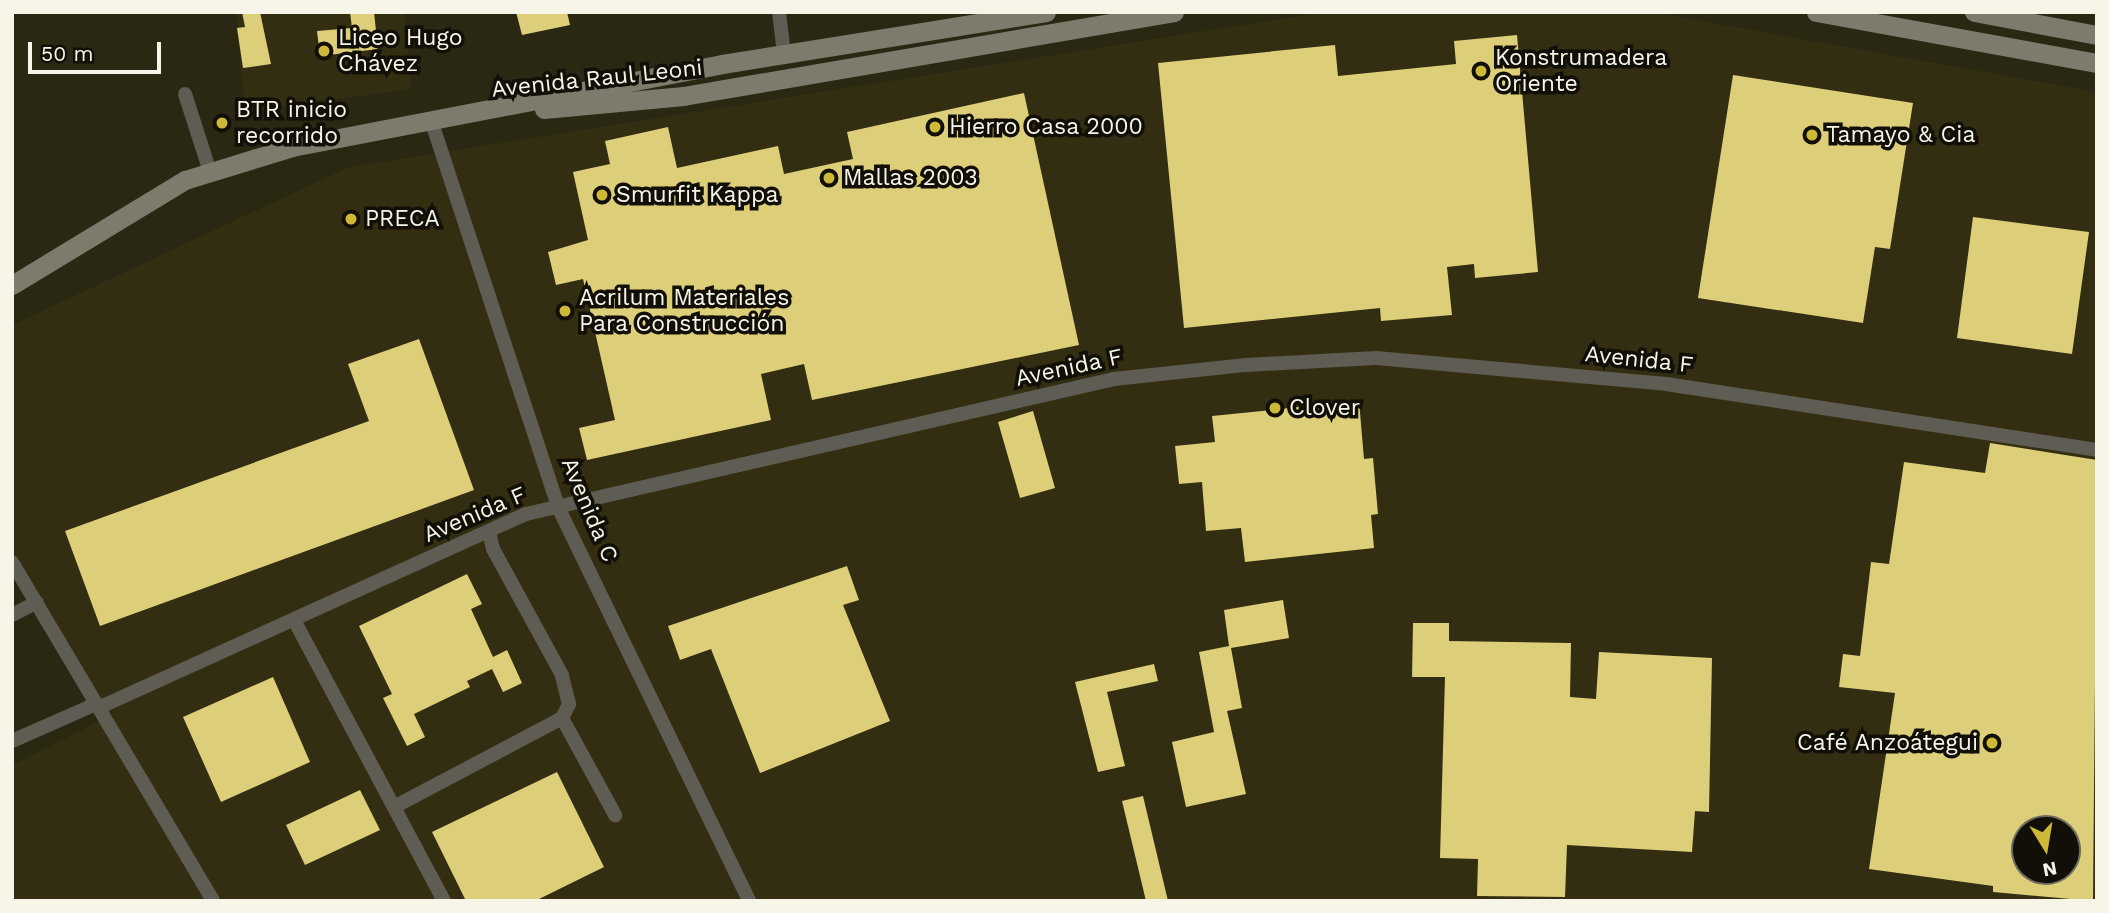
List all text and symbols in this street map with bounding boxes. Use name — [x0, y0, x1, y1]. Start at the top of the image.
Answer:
place label: Liceo Hugo Chávez — [338, 24, 463, 78]
scale bar — [32, 28, 164, 72]
text: 50 m — [41, 41, 93, 66]
marker: Liceo Hugo Chávez — [316, 43, 332, 59]
place label: Konstrumadera Oriente — [1495, 44, 1667, 98]
street label: Avenida Raul Leoni — [489, 54, 705, 104]
marker: Konstrumadera Oriente — [1473, 63, 1489, 79]
place label: BTR inicio recorrido — [236, 96, 347, 150]
place label: Hierro Casa 2000 — [949, 113, 1143, 141]
marker: BTR inicio recorrido — [214, 115, 230, 131]
marker: Hierro Casa 2000 — [927, 119, 943, 135]
place label: Tamayo & Cia — [1826, 121, 1975, 149]
marker: Tamayo & Cia — [1804, 127, 1820, 143]
place label: Mallas 2003 — [843, 164, 978, 192]
marker: Mallas 2003 — [821, 170, 837, 186]
place label: Smurfit Kappa — [616, 181, 778, 209]
marker: Smurfit Kappa — [594, 187, 610, 203]
place label: PRECA — [365, 205, 440, 233]
marker: PRECA — [343, 211, 359, 227]
place label: Acrilum Materiales Para Construcción — [579, 284, 789, 338]
marker: Acrilum Materiales Para Construcción — [557, 303, 573, 319]
street label: Avenida F — [1583, 341, 1695, 379]
street label: Avenida F — [1013, 343, 1125, 393]
place label: Clover — [1289, 394, 1360, 422]
marker: Clover — [1267, 400, 1283, 416]
street label: Avenida C — [555, 453, 623, 567]
street label: Avenida F — [419, 481, 531, 549]
place label: Café Anzoátegui — [1796, 729, 1978, 757]
marker: Café Anzoátegui — [1984, 735, 2000, 751]
north arrow — [2011, 815, 2081, 885]
text: N — [2041, 857, 2059, 882]

